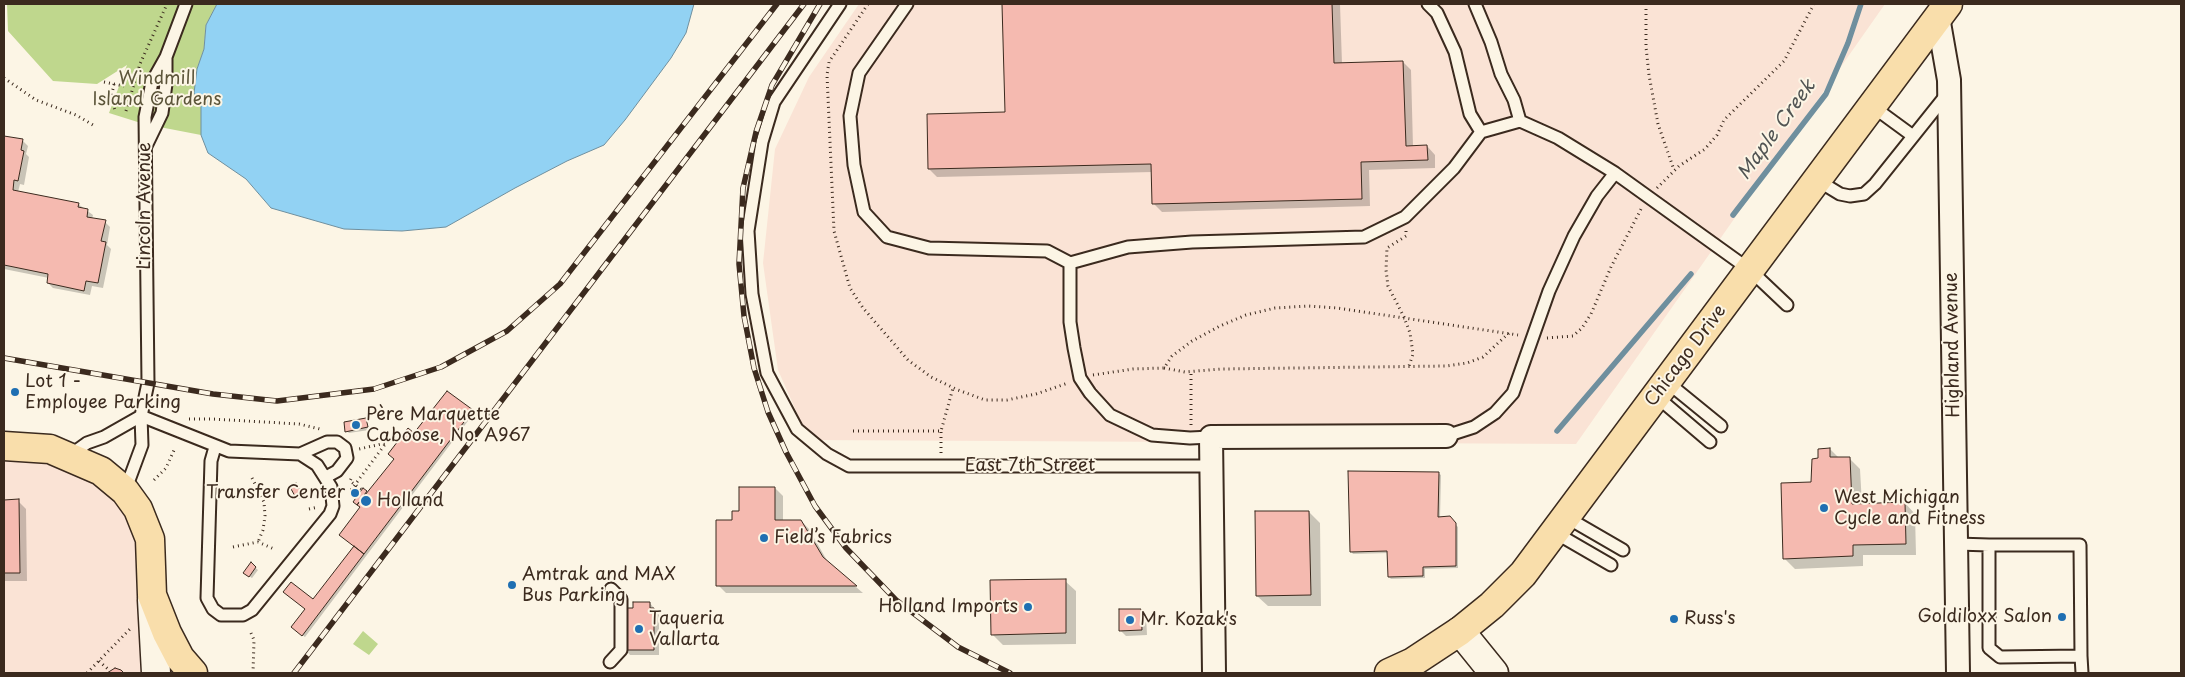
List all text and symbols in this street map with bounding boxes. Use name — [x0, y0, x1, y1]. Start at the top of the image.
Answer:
park label: Windmill Island Gardens — [93, 68, 221, 110]
water label: Maple Creek — [1733, 76, 1821, 184]
street label: Lincoln Avenue — [134, 142, 156, 270]
street label: Highland Avenue — [1941, 272, 1965, 418]
street label: Chicago Drive — [1641, 301, 1731, 411]
place label: Lot 1 - Employee Parking — [25, 371, 181, 414]
marker: Lot 1 - Employee Parking — [9, 386, 21, 398]
place label: Père Marquette Caboose, No. A967 — [366, 404, 530, 446]
marker: Père Marquette Caboose, No. A967 — [350, 419, 362, 431]
street label: East 7th Street — [965, 455, 1095, 477]
place label: Transfer Center — [206, 482, 345, 504]
marker: Transfer Center — [349, 487, 361, 499]
place label: West Michigan Cycle and Fitness — [1834, 487, 1985, 530]
place label: Holland — [377, 490, 444, 512]
marker: Holland — [359, 494, 373, 508]
marker: West Michigan Cycle and Fitness — [1818, 502, 1830, 514]
place label: Field’s Fabrics — [774, 527, 892, 549]
marker: Field’s Fabrics — [758, 532, 770, 544]
place label: Amtrak and MAX Bus Parking — [522, 564, 676, 606]
marker: Amtrak and MAX Bus Parking — [506, 579, 518, 591]
place label: Holland Imports — [879, 596, 1018, 618]
marker: Holland Imports — [1022, 601, 1034, 613]
place label: Goldiloxx Salon — [1917, 606, 2052, 628]
place label: Taqueria Vallarta — [649, 608, 724, 650]
place label: Russ's — [1684, 608, 1736, 630]
place label: Mr. Kozak's — [1140, 609, 1237, 631]
marker: Goldiloxx Salon — [2056, 611, 2068, 623]
marker: Russ's — [1668, 613, 1680, 625]
marker: Mr. Kozak's — [1124, 614, 1136, 626]
marker: Taqueria Vallarta — [633, 623, 645, 635]

